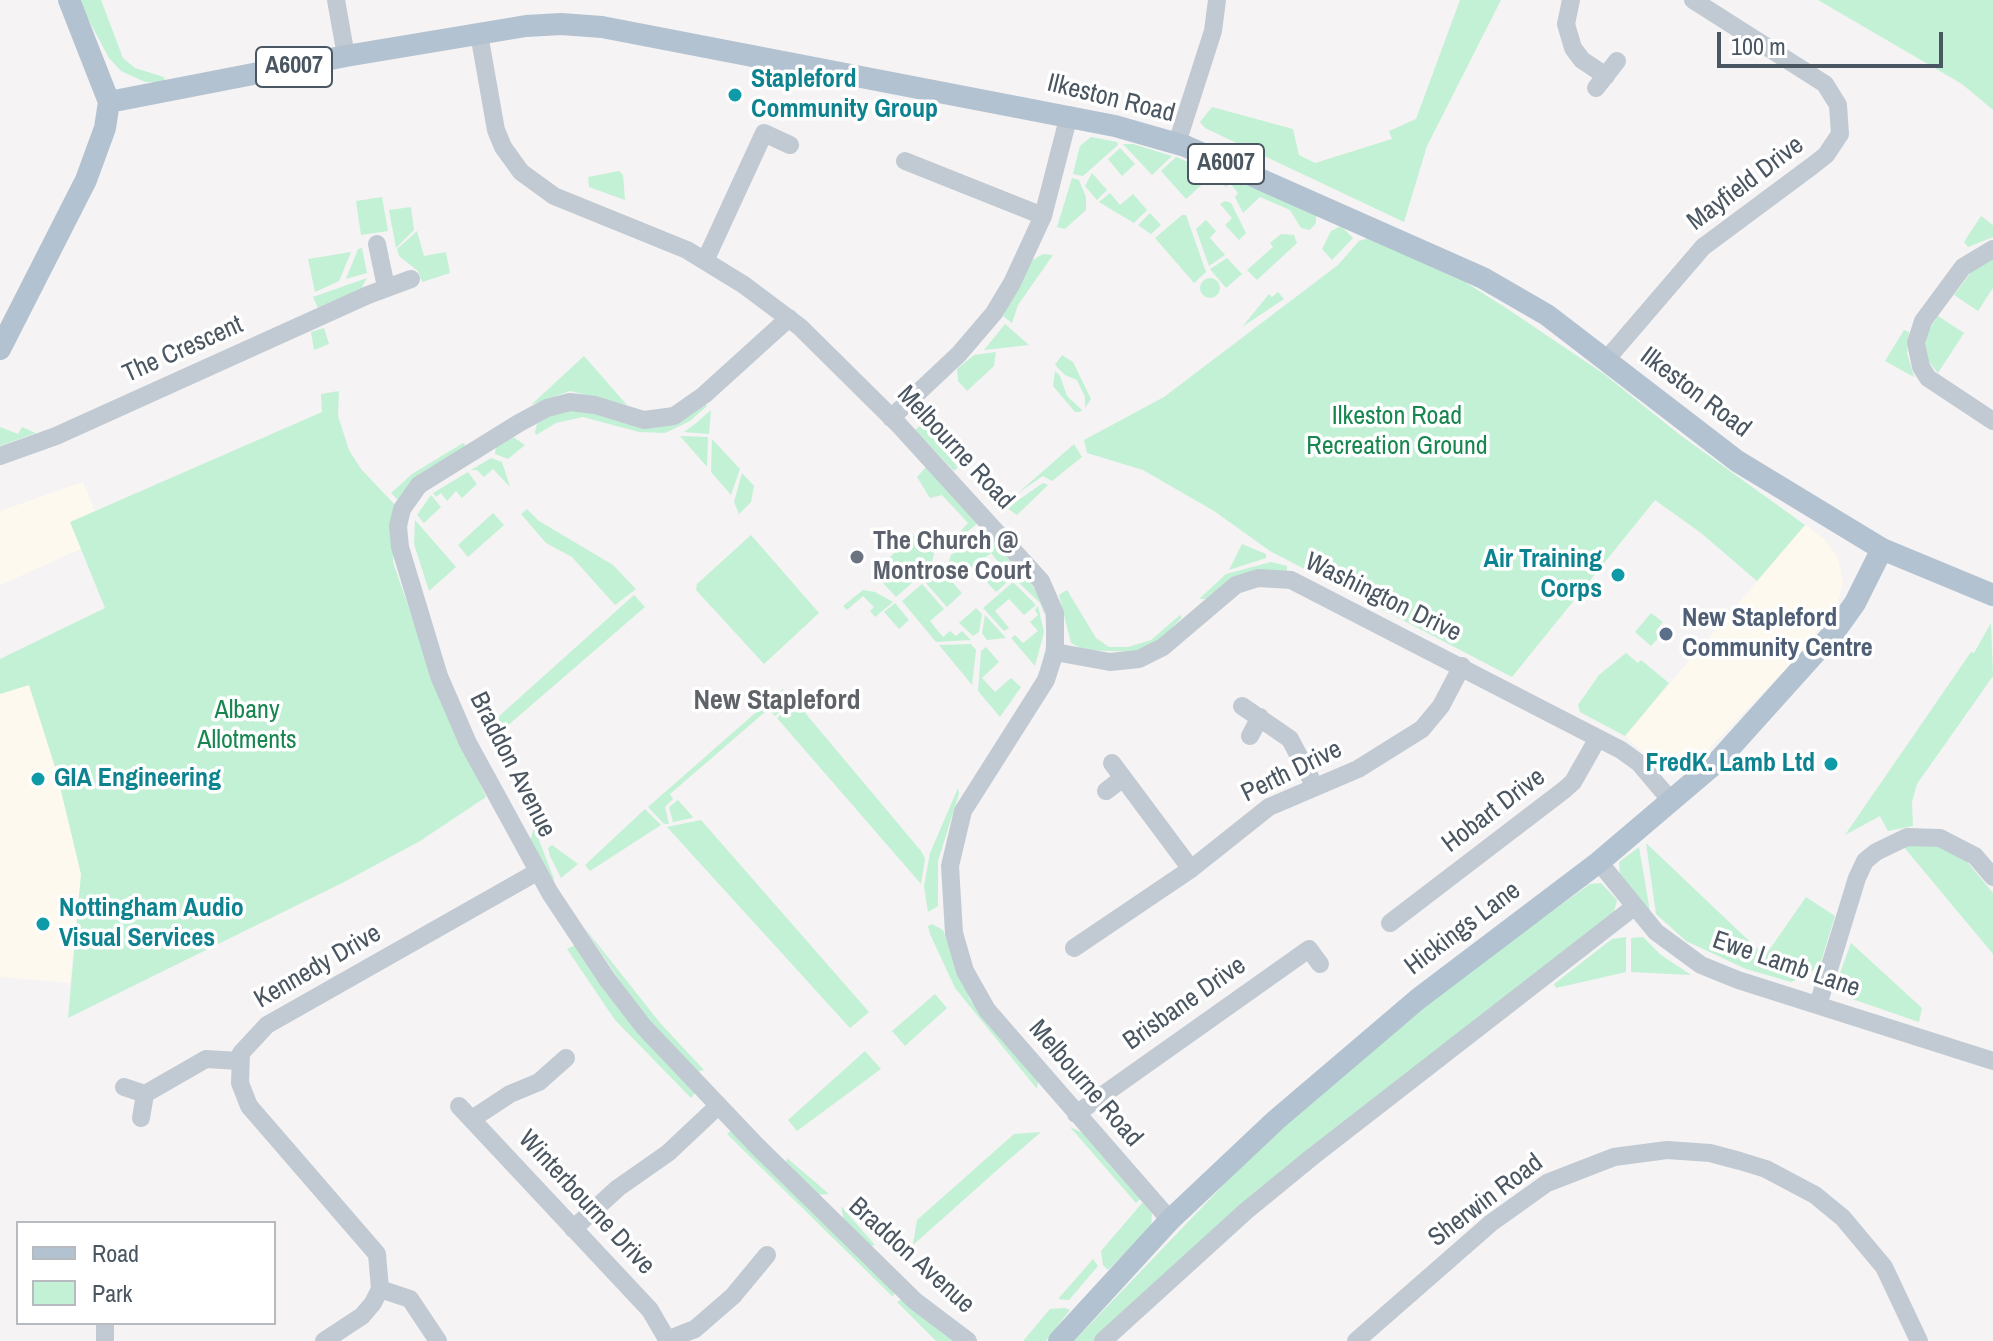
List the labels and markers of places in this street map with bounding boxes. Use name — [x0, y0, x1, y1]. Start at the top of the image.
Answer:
place label: Stapleford Community Group — [751, 64, 938, 126]
marker: Stapleford Community Group — [726, 86, 744, 104]
place label: The Church @ Montrose Court — [873, 526, 1032, 588]
place label: Air Training Corps — [1484, 544, 1602, 606]
marker: The Church @ Montrose Court — [848, 548, 866, 566]
marker: Air Training Corps — [1609, 566, 1627, 584]
place label: New Stapleford Community Centre — [1682, 603, 1873, 664]
marker: New Stapleford Community Centre — [1657, 625, 1675, 643]
place label: FredK. Lamb Ltd — [1646, 748, 1815, 780]
marker: FredK. Lamb Ltd — [1822, 755, 1840, 773]
place label: GIA Engineering — [54, 763, 221, 795]
marker: GIA Engineering — [29, 770, 47, 788]
place label: Nottingham Audio Visual Services — [59, 893, 244, 954]
marker: Nottingham Audio Visual Services — [34, 915, 52, 933]

